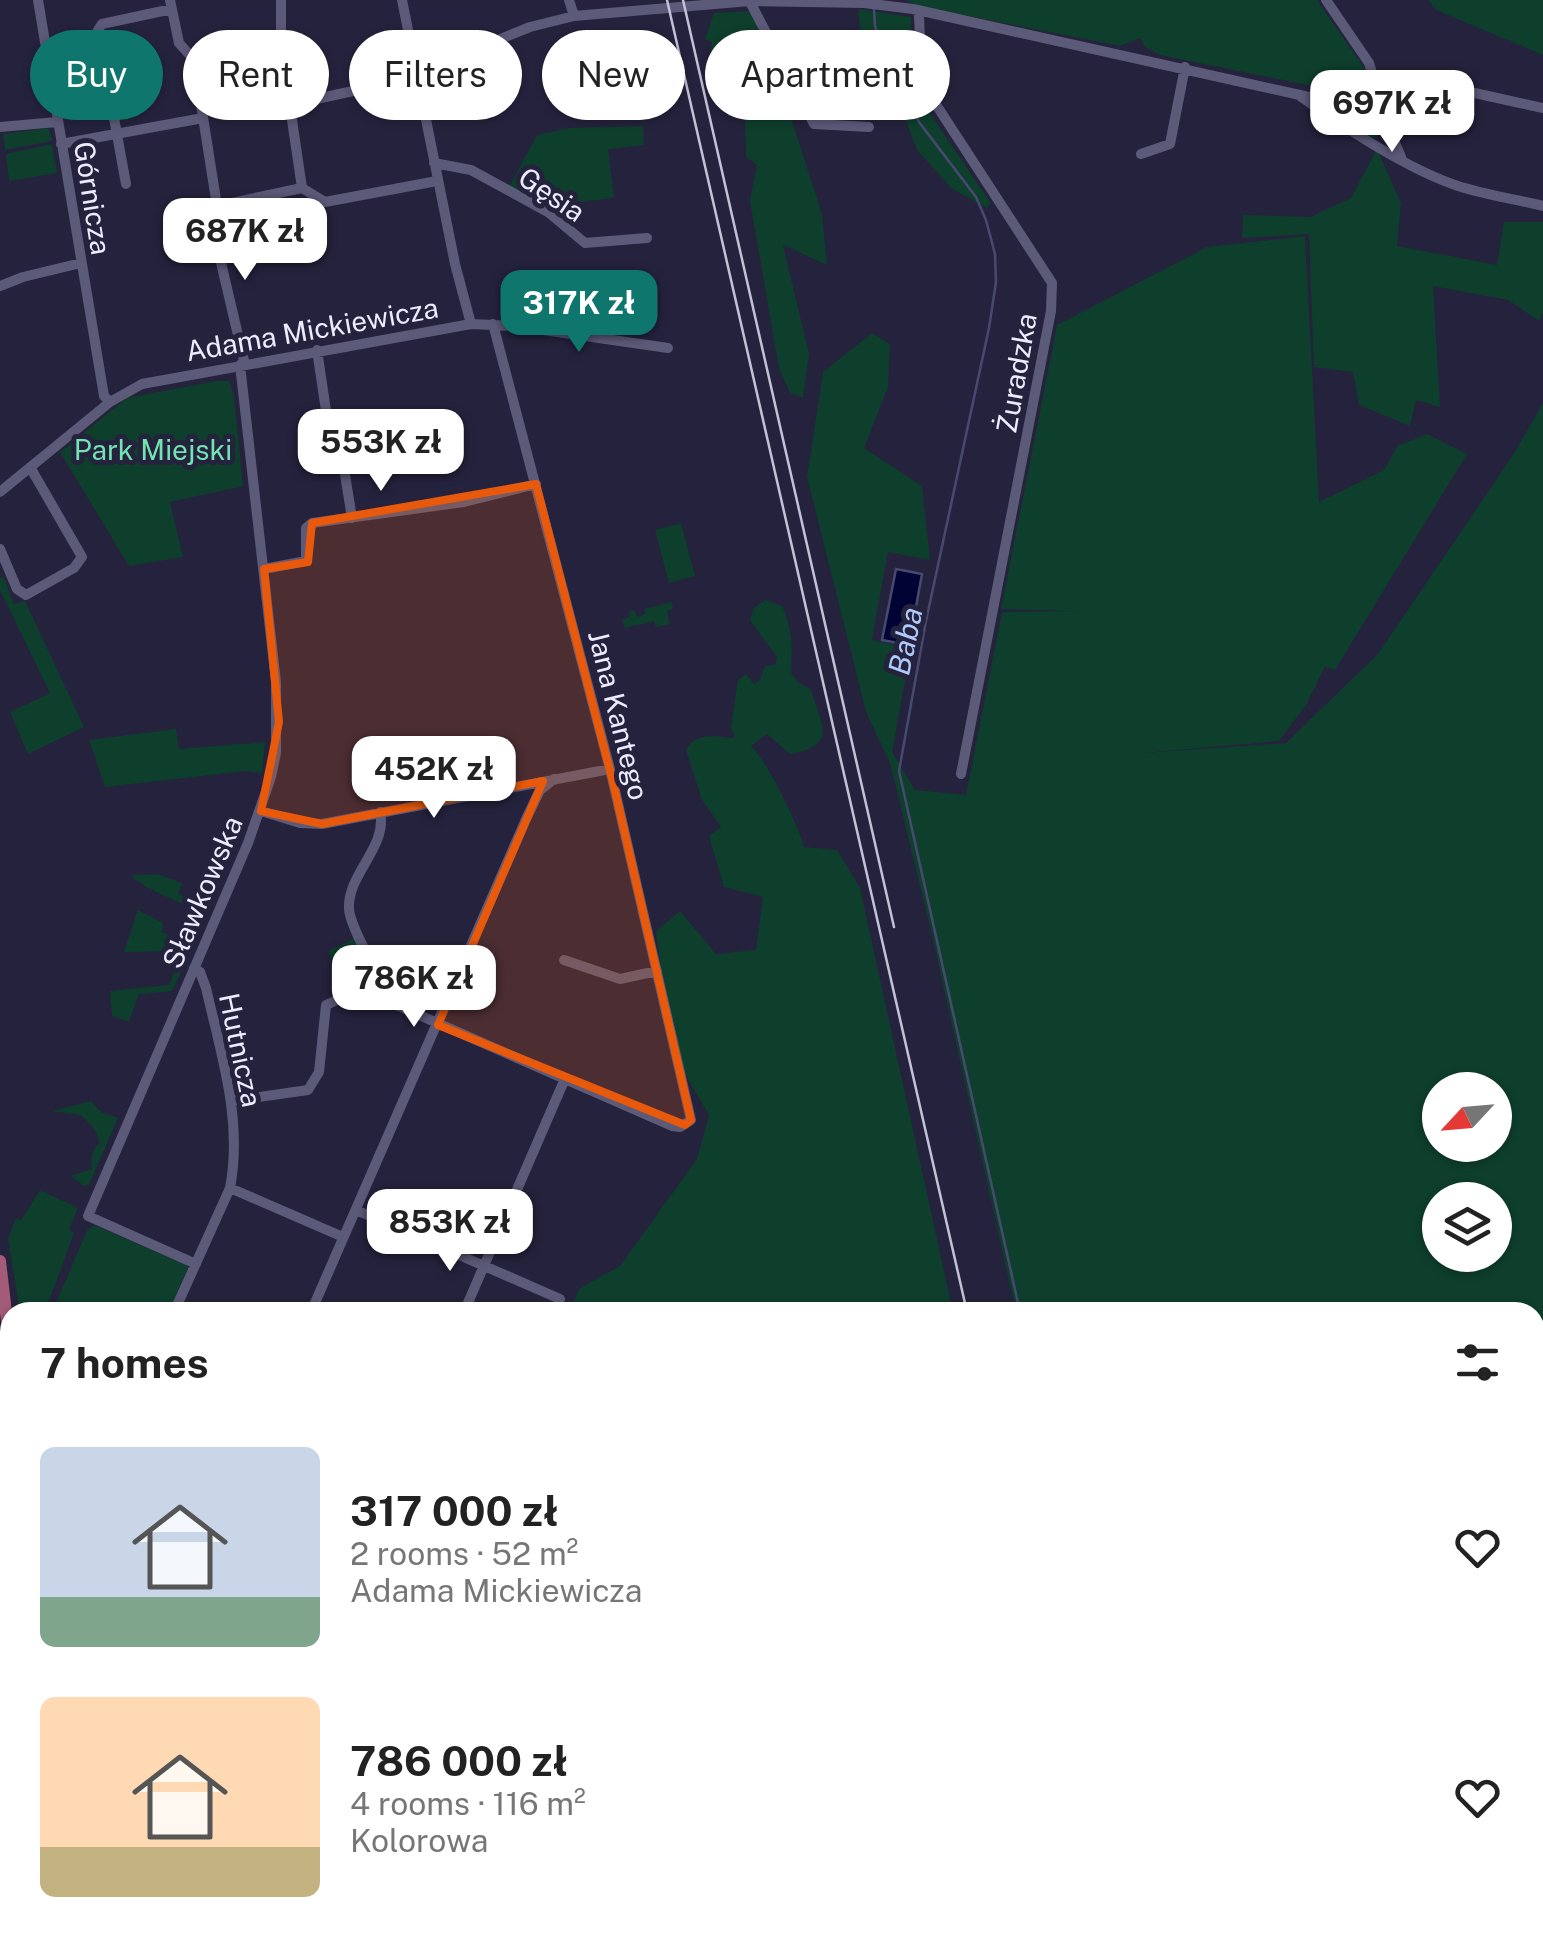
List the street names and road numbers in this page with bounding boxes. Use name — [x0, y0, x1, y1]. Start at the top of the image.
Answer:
street label: Górnicza — [68, 139, 118, 257]
street label: Gęsia — [513, 160, 591, 228]
street label: Adama Mickiewicza — [183, 291, 441, 367]
street label: Żuradzka — [989, 311, 1043, 435]
street label: Jana Kantego — [582, 627, 656, 803]
street label: Sławkowska — [155, 811, 249, 973]
street label: Hutnicza — [213, 990, 269, 1110]

